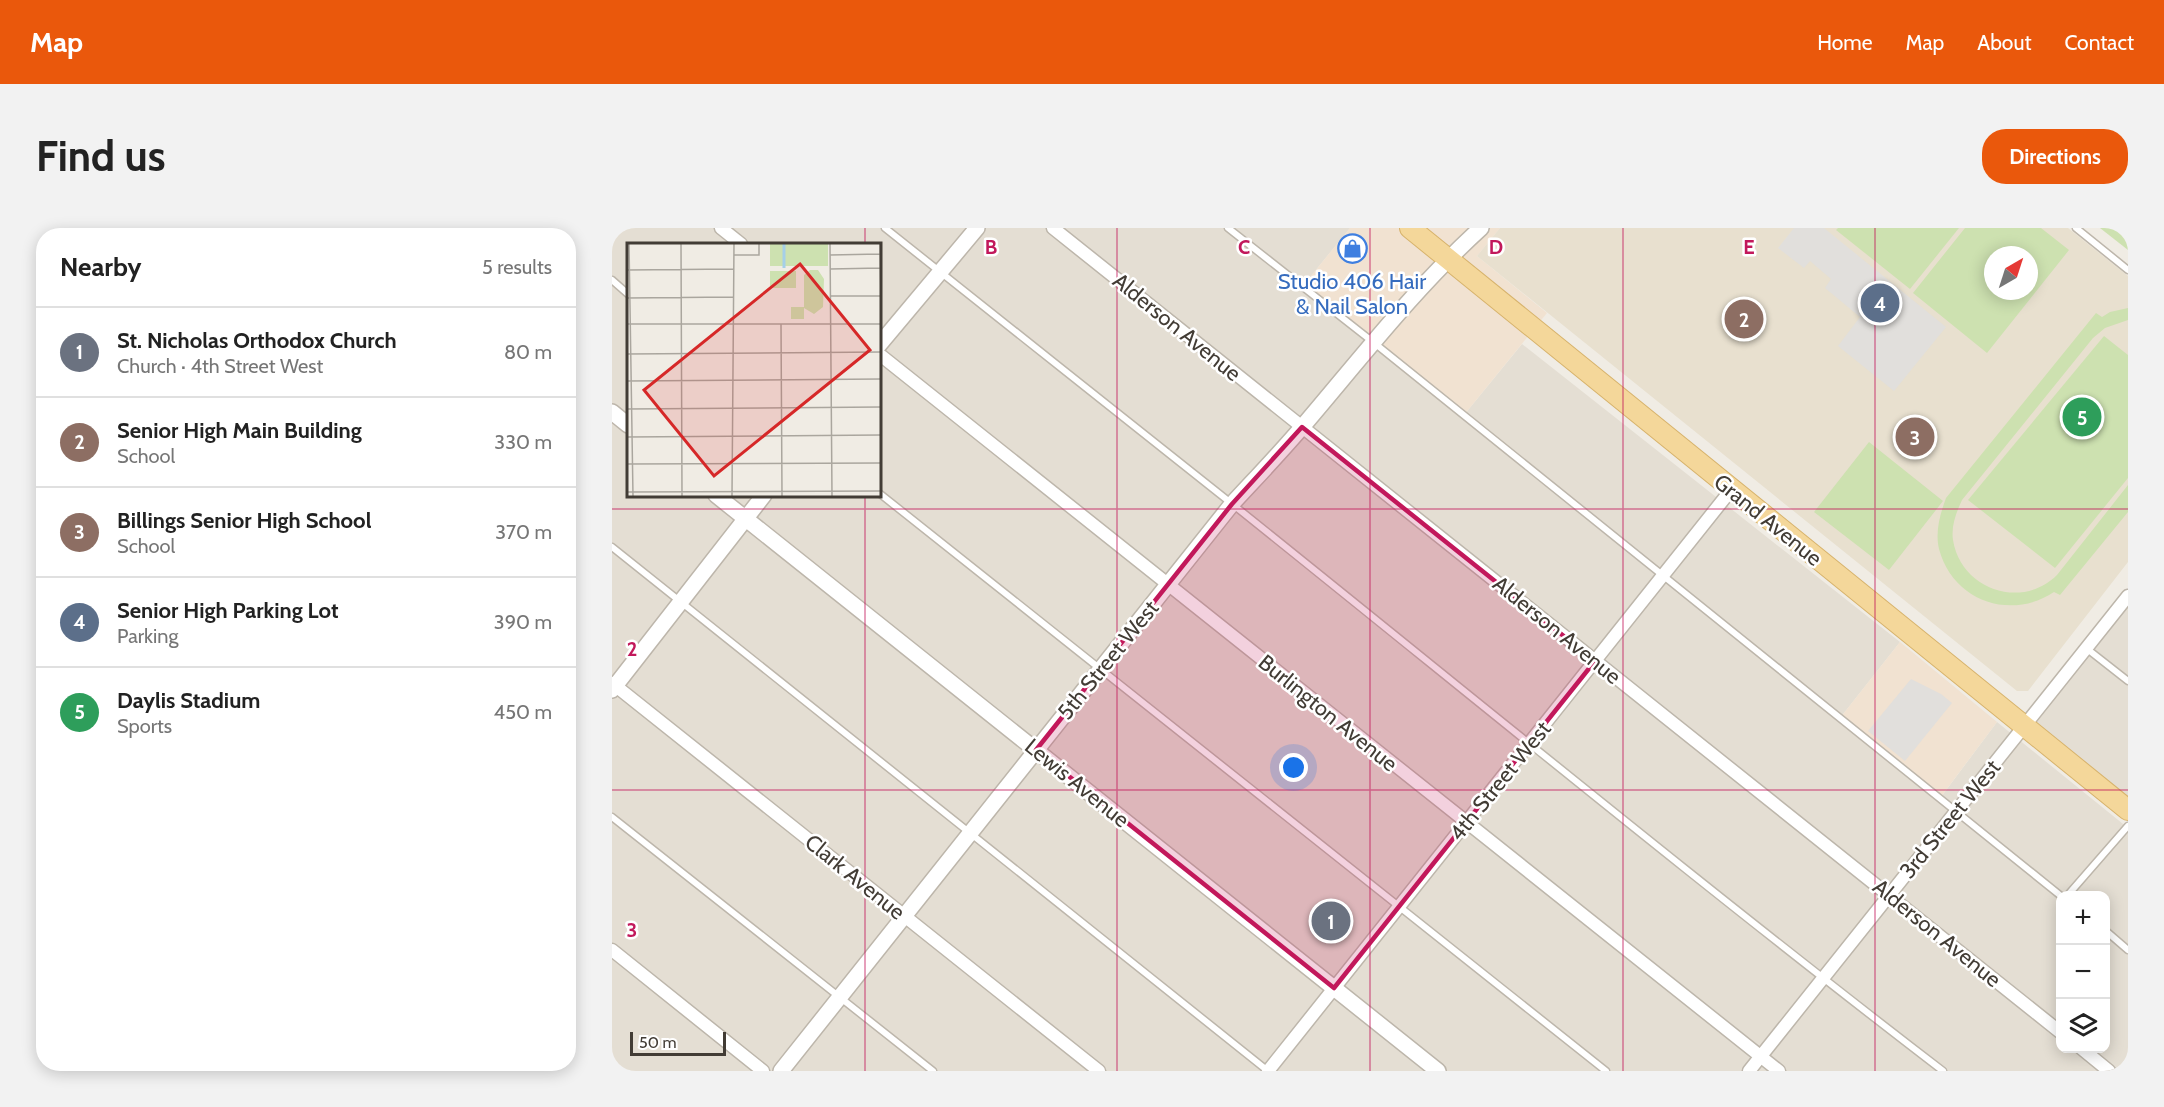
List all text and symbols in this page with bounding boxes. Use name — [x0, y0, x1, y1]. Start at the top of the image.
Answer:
text: Map — [30, 25, 83, 59]
text: Home — [1817, 30, 1873, 55]
text: Map — [1906, 30, 1944, 55]
text: About — [1977, 30, 2031, 55]
text: Contact — [2064, 30, 2134, 55]
button: Directions — [1982, 129, 2128, 184]
text: Find us — [36, 130, 165, 182]
shop icon: Studio 406 Hair & Nail Salon — [1336, 233, 1368, 265]
text: B — [985, 235, 997, 259]
text: C — [1238, 235, 1250, 259]
text: D — [1489, 235, 1503, 259]
text: E — [1743, 235, 1755, 259]
inset map — [627, 243, 880, 496]
north arrow — [1984, 246, 2038, 300]
text: Nearby — [60, 251, 141, 283]
text: 5 results — [482, 255, 552, 279]
street label: Alderson Avenue — [1107, 267, 1247, 387]
place label: Studio 406 Hair & Nail Salon — [1278, 268, 1426, 320]
pin: 4 — [1860, 280, 1900, 326]
pin: 2 — [1724, 296, 1764, 341]
text: St. Nicholas Orthodox Church — [117, 327, 397, 354]
text: 1 — [76, 340, 83, 364]
text: 80 m — [504, 340, 552, 364]
text: Church · 4th Street West — [117, 354, 323, 378]
pin: 5 — [2062, 394, 2102, 440]
pin: 3 — [1896, 414, 1934, 460]
text: Senior High Main Building — [117, 417, 362, 444]
text: 2 — [74, 430, 85, 454]
text: 330 m — [494, 430, 552, 454]
text: School — [117, 444, 175, 468]
street label: Grand Avenue — [1709, 468, 1827, 572]
text: Billings Senior High School — [117, 507, 371, 534]
text: 3 — [74, 520, 85, 544]
text: 370 m — [495, 520, 552, 544]
text: School — [117, 534, 175, 558]
street label: Alderson Avenue — [1487, 570, 1627, 690]
street label: 5th Street West — [1052, 595, 1165, 725]
text: Senior High Parking Lot — [117, 597, 338, 624]
text: 4 — [73, 610, 86, 634]
text: 390 m — [494, 610, 552, 634]
text: Parking — [117, 624, 178, 648]
text: 2 — [627, 637, 637, 661]
street label: Burlington Avenue — [1253, 649, 1403, 777]
text: Daylis Stadium — [117, 687, 260, 714]
text: 5 — [74, 700, 85, 724]
text: 450 m — [494, 700, 552, 724]
text: Sports — [117, 714, 172, 738]
street label: 4th Street West — [1443, 715, 1557, 846]
street label: Lewis Avenue — [1019, 733, 1135, 833]
your location — [1279, 753, 1308, 782]
street label: 3rd Street West — [1894, 754, 2006, 884]
street label: Clark Avenue — [800, 828, 910, 926]
street label: Alderson Avenue — [1867, 873, 2007, 993]
map controls — [2056, 891, 2110, 1053]
button: + — [2056, 891, 2110, 945]
pin: 1 — [1312, 898, 1350, 944]
text: 3 — [627, 918, 637, 942]
button: − — [2056, 945, 2110, 999]
button: layers — [2056, 999, 2110, 1053]
scale bar — [630, 1029, 726, 1056]
text: 50 m — [639, 1033, 676, 1052]

